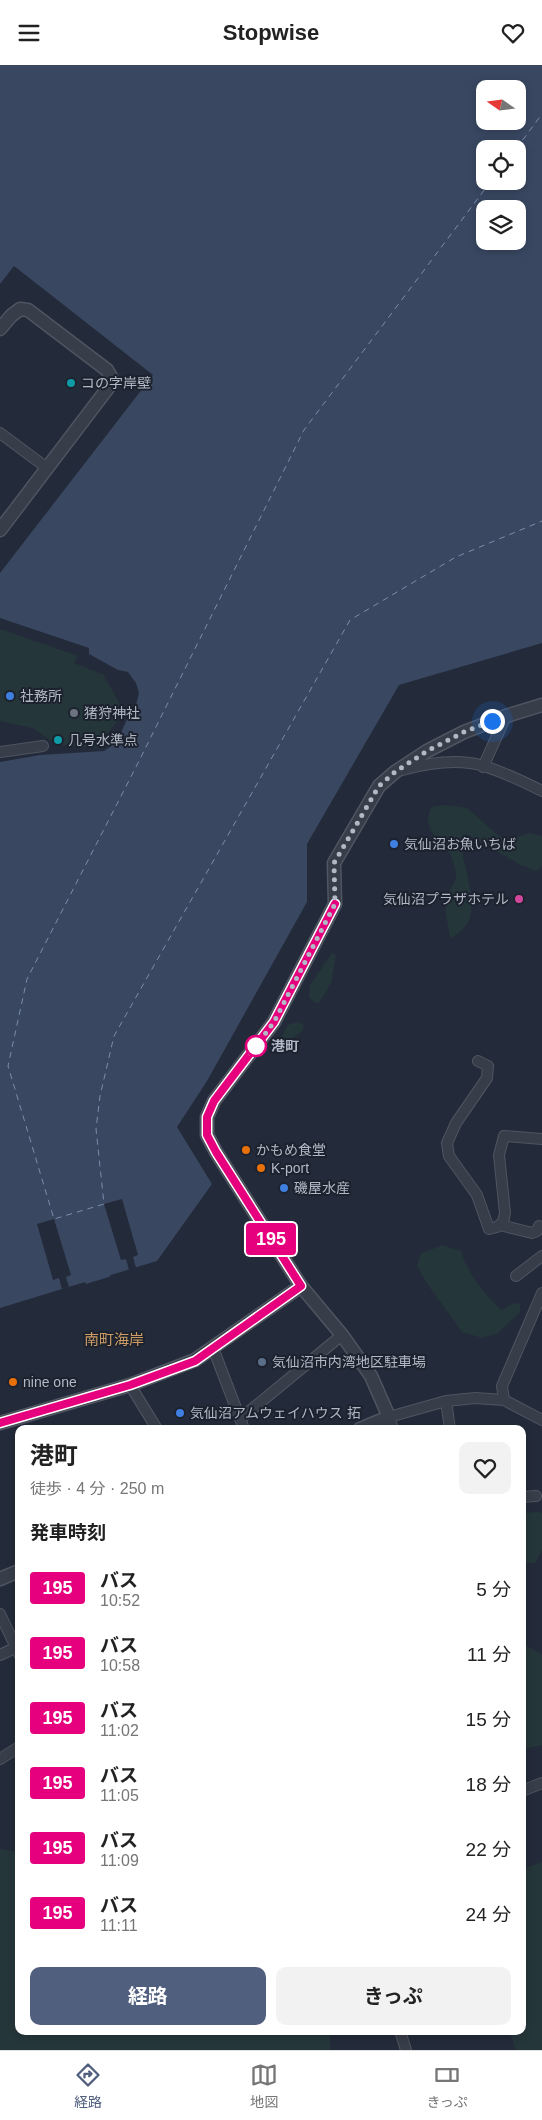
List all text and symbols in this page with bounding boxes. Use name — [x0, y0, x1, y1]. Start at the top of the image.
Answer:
icon: menu — [15, 19, 43, 47]
icon: heart — [499, 19, 527, 47]
text: Stopwise — [223, 20, 319, 45]
north arrow — [476, 80, 526, 130]
map controls — [476, 80, 526, 250]
button: locate — [476, 140, 526, 190]
button: layers — [476, 200, 526, 250]
place label: コの字岸壁 — [81, 375, 151, 391]
marker: コの字岸壁 — [65, 377, 77, 389]
place label: 社務所 — [20, 688, 62, 704]
marker: 社務所 — [4, 690, 16, 702]
place label: 猪狩神社 — [84, 705, 140, 721]
marker: 猪狩神社 — [68, 707, 80, 719]
your location — [480, 709, 505, 734]
place label: 几号水準点 — [68, 732, 138, 748]
marker: 几号水準点 — [52, 734, 64, 746]
place label: 気仙沼お魚いちば — [404, 836, 516, 852]
marker: 気仙沼お魚いちば — [388, 838, 400, 850]
place label: 気仙沼プラザホテル — [383, 891, 509, 907]
marker: 気仙沼プラザホテル — [513, 893, 525, 905]
marker: 港町 — [245, 1035, 267, 1057]
place label: 港町 — [271, 1038, 299, 1054]
place label: かもめ食堂 — [256, 1142, 326, 1158]
marker: かもめ食堂 — [240, 1144, 252, 1156]
place label: K-port — [271, 1160, 309, 1176]
marker: K-port — [255, 1162, 267, 1174]
place label: 磯屋水産 — [294, 1180, 350, 1196]
marker: 磯屋水産 — [278, 1182, 290, 1194]
line badge: 195 — [242, 1223, 300, 1255]
text: 195 — [256, 1229, 286, 1249]
district label: 南町海岸 — [84, 1331, 144, 1348]
place label: 気仙沼市内湾地区駐車場 — [272, 1354, 426, 1370]
marker: 気仙沼市内湾地区駐車場 — [256, 1356, 268, 1368]
place label: nine one — [23, 1374, 77, 1390]
marker: nine one — [7, 1376, 19, 1388]
place label: 気仙沼アムウェイハウス 拓 — [190, 1405, 361, 1421]
marker: 気仙沼アムウェイハウス 拓 — [174, 1407, 186, 1419]
text: 港町 — [30, 1442, 78, 1469]
button: heart — [459, 1442, 511, 1494]
text: 徒歩 · 4 分 · 250 m — [30, 1480, 164, 1497]
text: 発車時刻 — [30, 1522, 106, 1543]
text: バス — [100, 1570, 138, 1591]
text: 195 — [42, 1578, 73, 1598]
text: 5 分 — [476, 1579, 511, 1600]
text: 10:52 — [100, 1592, 140, 1609]
text: バス — [100, 1635, 138, 1656]
text: 195 — [42, 1643, 73, 1663]
text: 11 分 — [467, 1644, 511, 1665]
text: 10:58 — [100, 1657, 140, 1674]
text: バス — [100, 1700, 138, 1721]
text: 195 — [42, 1708, 73, 1728]
text: 15 分 — [466, 1709, 511, 1730]
text: 11:02 — [100, 1722, 139, 1739]
text: バス — [100, 1765, 138, 1786]
text: 195 — [42, 1773, 73, 1793]
text: 18 分 — [466, 1774, 511, 1795]
text: 11:05 — [100, 1787, 139, 1804]
text: バス — [100, 1830, 138, 1851]
text: 195 — [42, 1838, 73, 1858]
text: 22 分 — [466, 1839, 511, 1860]
text: 11:09 — [100, 1852, 139, 1869]
text: バス — [100, 1895, 138, 1916]
text: 195 — [42, 1903, 73, 1923]
text: 24 分 — [466, 1904, 511, 1925]
text: 11:11 — [100, 1917, 138, 1934]
button: 経路 — [30, 1967, 266, 2025]
button: きっぷ — [276, 1967, 511, 2025]
tab: 経路 — [74, 2061, 102, 2111]
tab: 地図 — [250, 2061, 278, 2111]
tab: きっぷ — [426, 2061, 468, 2111]

